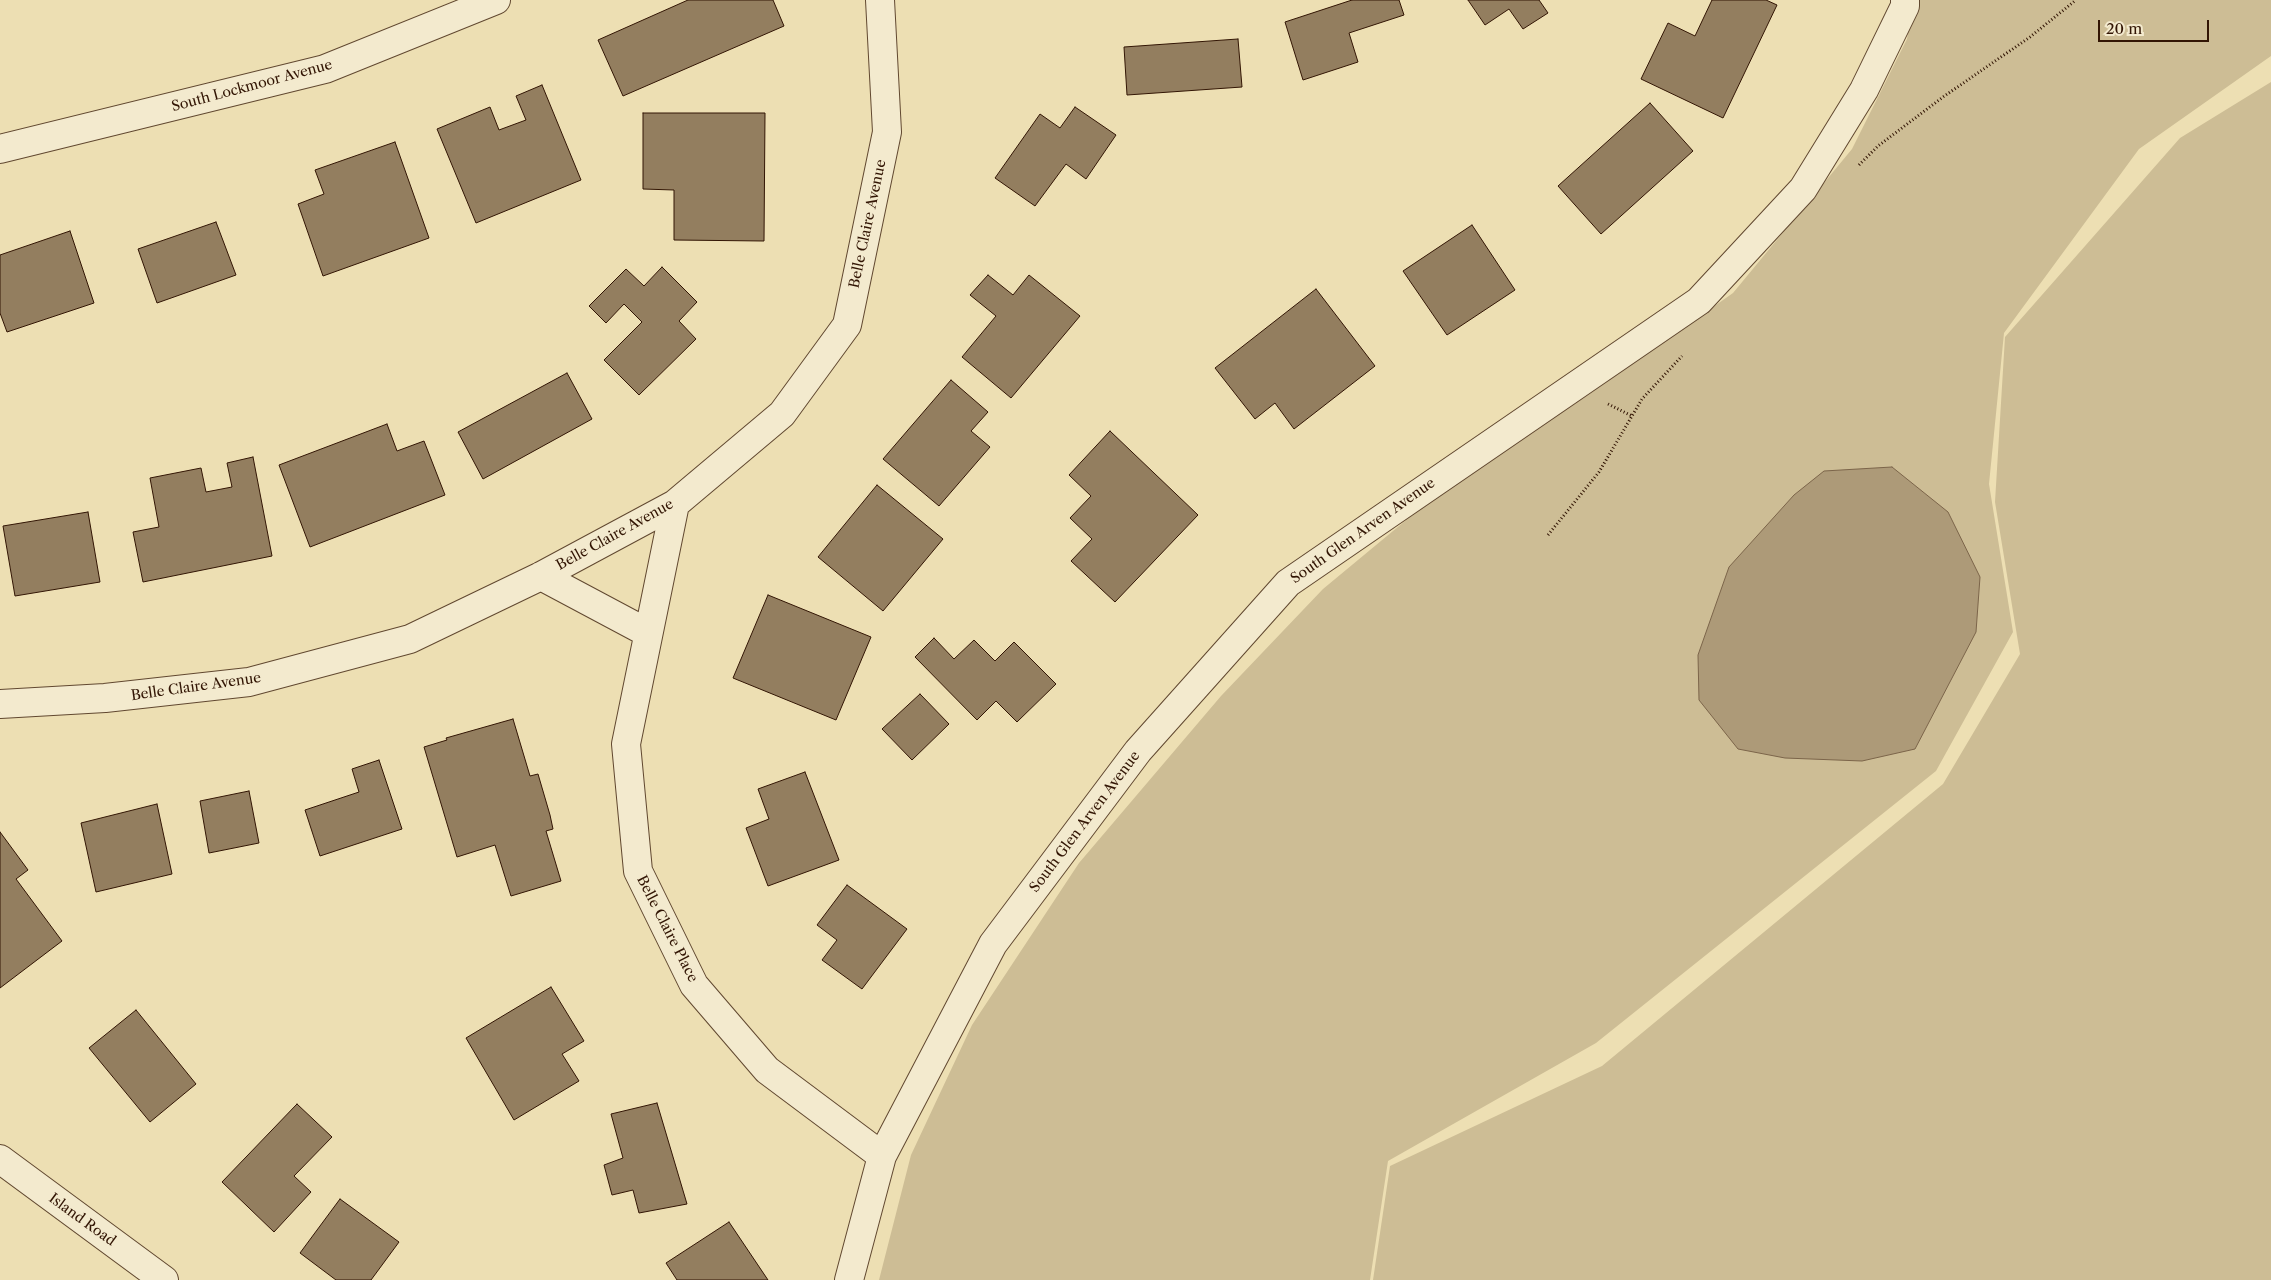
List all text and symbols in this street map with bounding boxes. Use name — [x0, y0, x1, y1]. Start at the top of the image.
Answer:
scale bar — [2101, 10, 2212, 42]
text: 20 m — [2106, 19, 2142, 38]
street label: South Lockmoor Avenue — [170, 56, 334, 116]
street label: Belle Claire Avenue — [846, 158, 890, 290]
street label: South Glen Arven Avenue — [1288, 475, 1438, 587]
street label: Belle Claire Avenue — [554, 496, 676, 574]
street label: Belle Claire Avenue — [130, 670, 262, 704]
street label: South Glen Arven Avenue — [1026, 748, 1144, 896]
street label: Belle Claire Place — [633, 873, 701, 985]
street label: Island Road — [45, 1190, 119, 1250]

